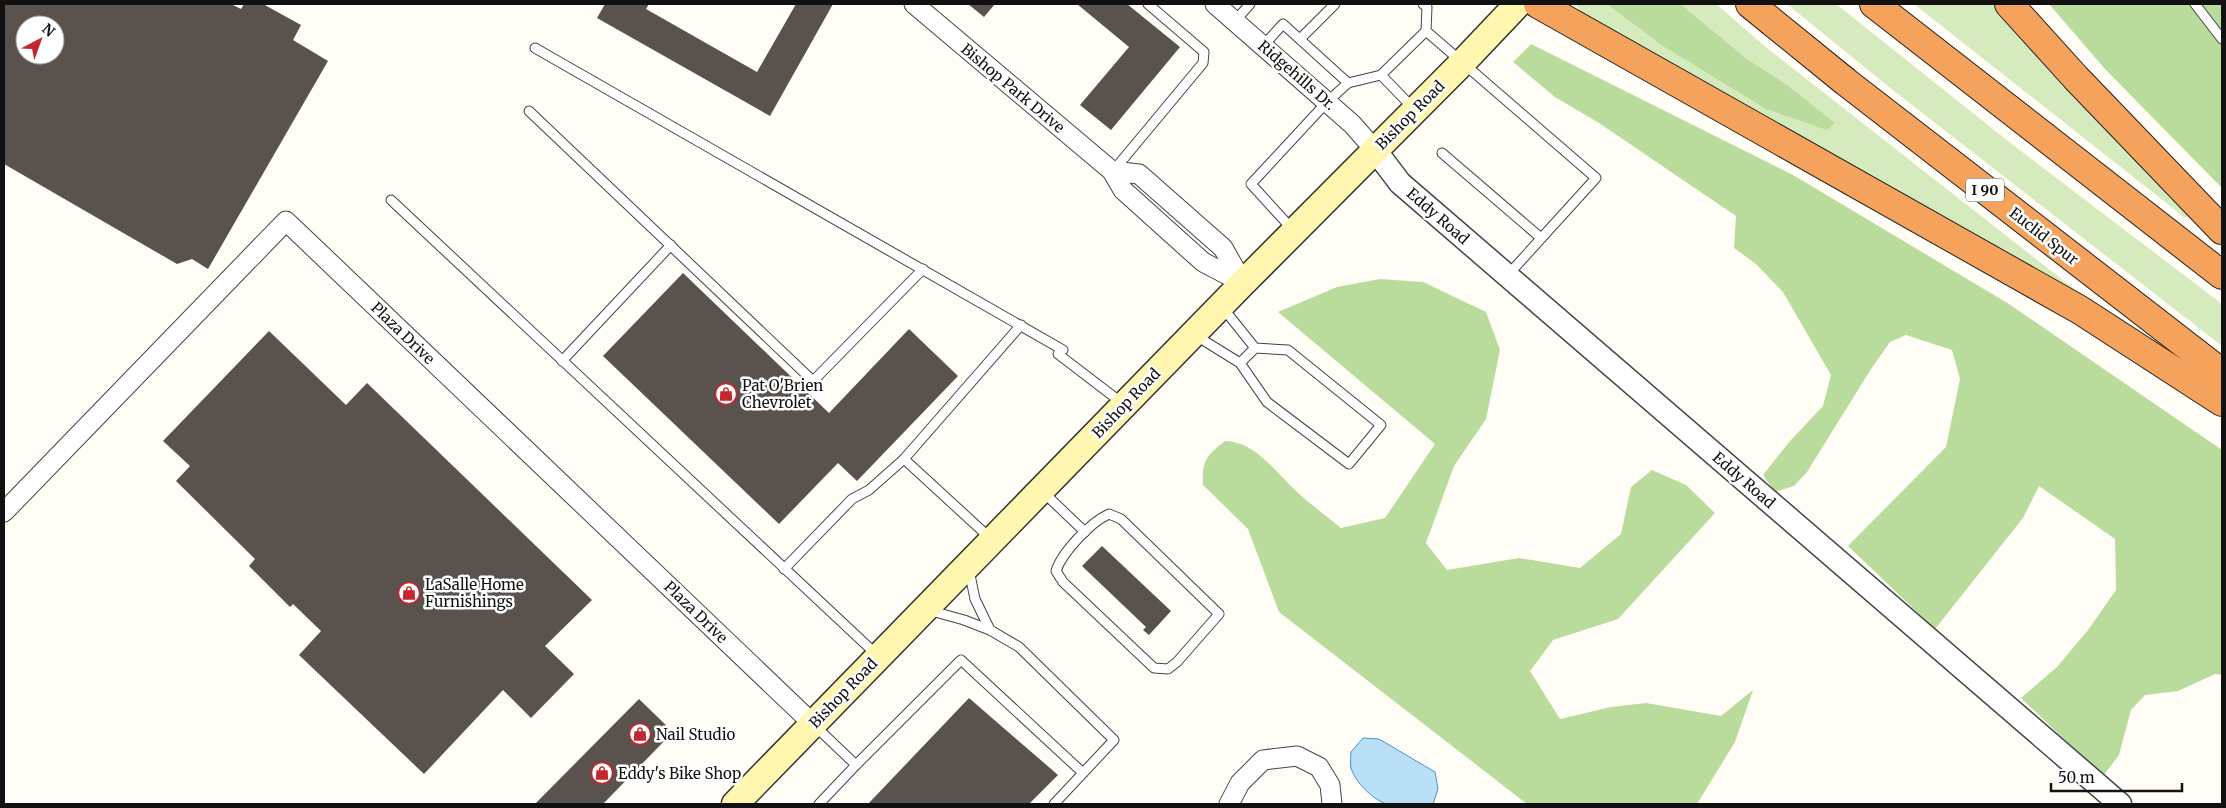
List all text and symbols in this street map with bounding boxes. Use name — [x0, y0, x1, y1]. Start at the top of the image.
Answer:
north arrow — [15, 15, 65, 65]
text: N — [38, 20, 59, 41]
street label: Ridgehills Dr. — [1254, 36, 1340, 114]
street label: Bishop Park Drive — [957, 39, 1069, 137]
street label: Bishop Road — [1372, 77, 1448, 153]
road number: I 90 — [1966, 178, 2004, 202]
street label: Eddy Road — [1403, 184, 1473, 248]
street label: Euclid Spur — [2006, 203, 2082, 269]
street label: Plaza Drive — [367, 298, 439, 368]
street label: Bishop Road — [1088, 364, 1164, 442]
place label: Pat O'Brien Chevrolet — [742, 376, 823, 412]
shop icon: Pat O'Brien Chevrolet — [714, 382, 738, 406]
street label: Eddy Road — [1709, 448, 1779, 512]
place label: LaSalle Home Furnishings — [425, 575, 524, 611]
street label: Plaza Drive — [660, 577, 732, 647]
shop icon: LaSalle Home Furnishings — [397, 581, 421, 605]
street label: Bishop Road — [805, 654, 881, 732]
shop icon: Nail Studio — [628, 722, 652, 746]
place label: Nail Studio — [656, 725, 735, 744]
scale bar — [2051, 760, 2182, 792]
shop icon: Eddy's Bike Shop — [590, 761, 614, 785]
place label: Eddy's Bike Shop — [618, 764, 741, 783]
text: 50 m — [2058, 768, 2095, 787]

